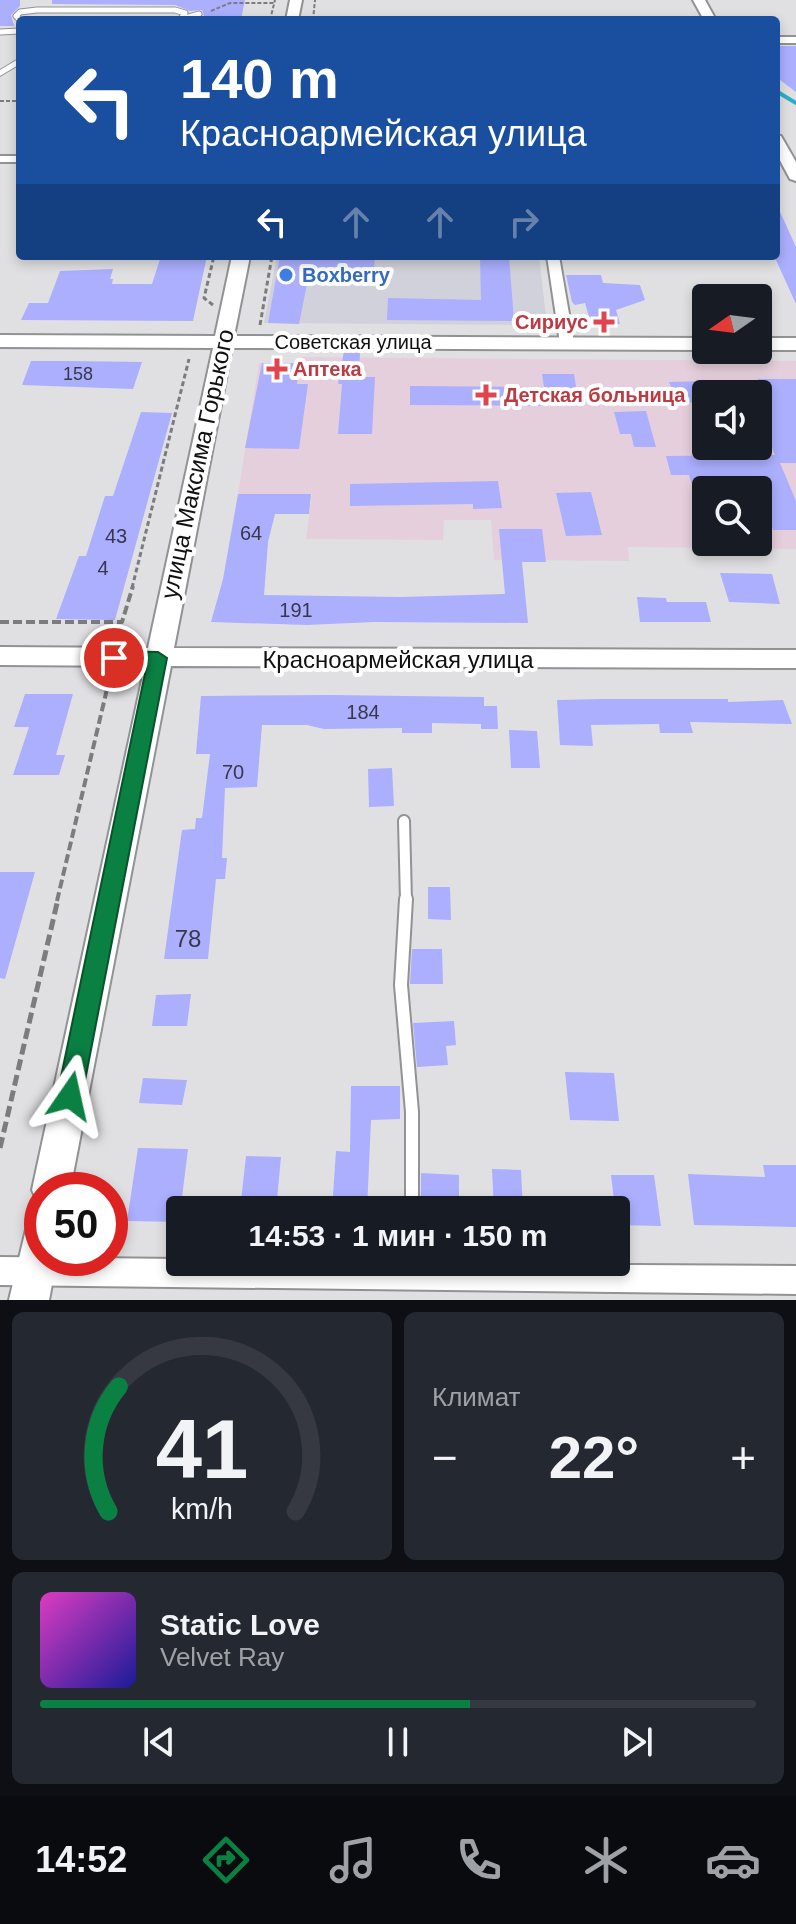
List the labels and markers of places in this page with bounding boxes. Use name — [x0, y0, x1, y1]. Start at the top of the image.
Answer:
place label: Boxberry — [302, 264, 391, 286]
marker: Boxberry — [277, 266, 295, 284]
place label: Сириус — [515, 311, 588, 333]
marker: Сириус — [595, 313, 613, 331]
place label: Аптека — [293, 358, 362, 380]
marker: Аптека — [268, 360, 286, 378]
marker: Детская больница — [475, 384, 497, 406]
place label: Детская больница — [504, 384, 686, 406]
pin — [80, 624, 148, 692]

